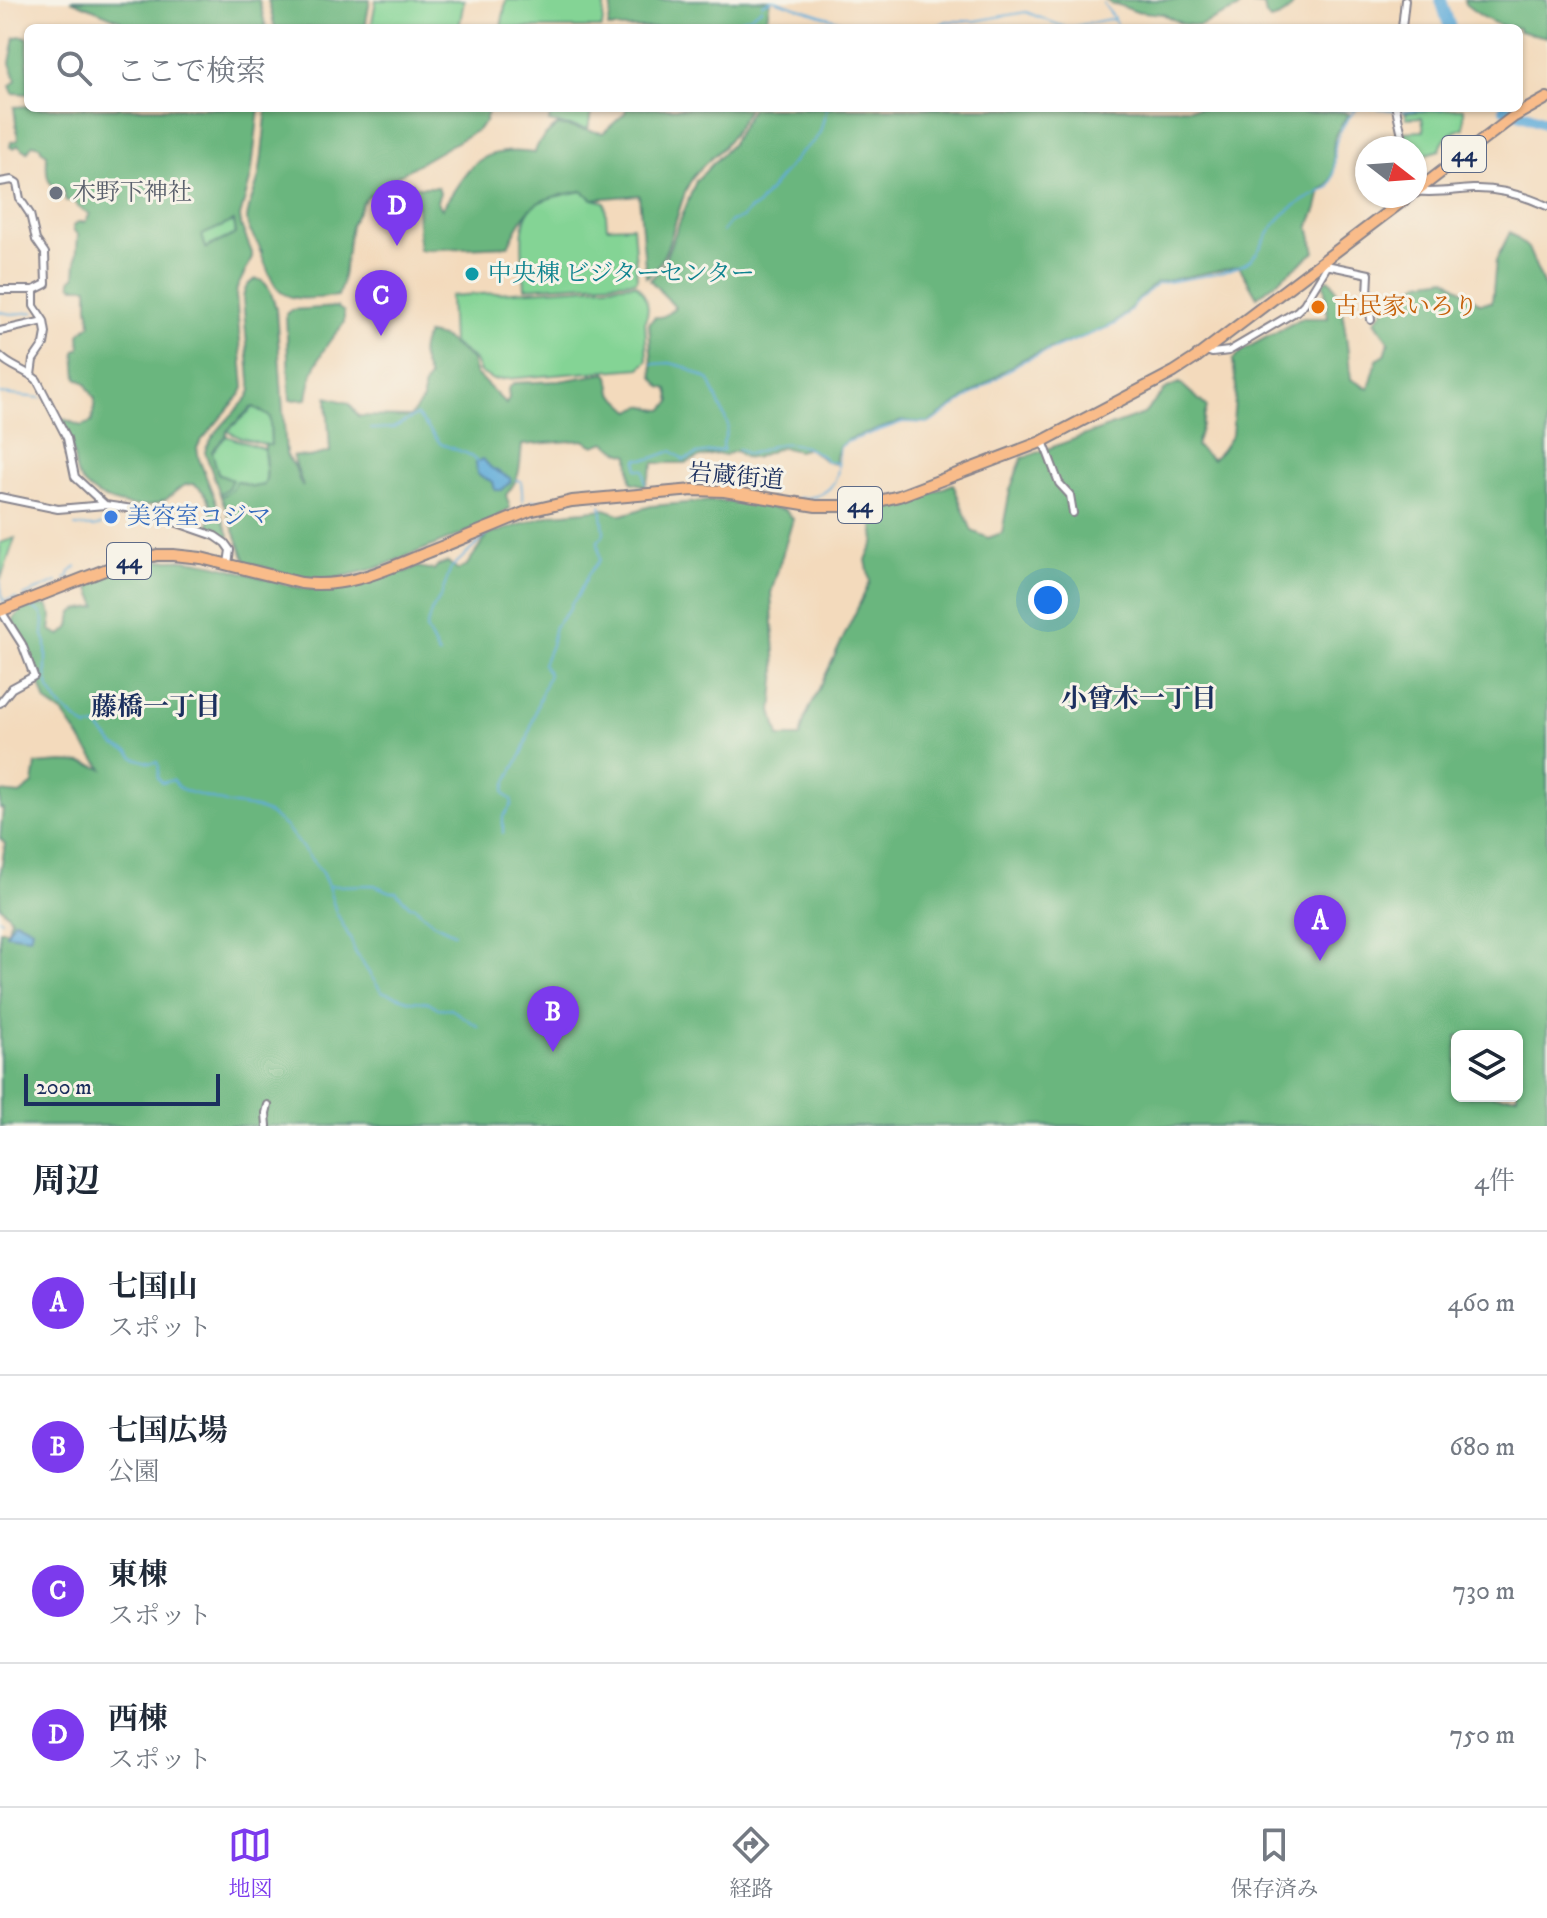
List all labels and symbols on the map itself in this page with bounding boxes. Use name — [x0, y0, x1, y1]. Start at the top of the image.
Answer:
north arrow — [1355, 136, 1427, 208]
road number: 44 — [1442, 136, 1486, 172]
place label: 木野下神社 — [72, 178, 192, 208]
pin: D — [371, 180, 423, 246]
marker: 木野下神社 — [47, 184, 65, 202]
place label: 中央棟 ビジターセンター — [488, 259, 755, 289]
marker: 中央棟 ビジターセンター — [463, 265, 481, 283]
pin: C — [355, 270, 407, 336]
place label: 古民家いろり — [1334, 292, 1478, 322]
marker: 古民家いろり — [1309, 298, 1327, 316]
street label: 岩蔵街道 — [687, 458, 785, 496]
road number: 44 — [838, 487, 882, 523]
place label: 美容室コジマ — [127, 502, 271, 532]
marker: 美容室コジマ — [102, 508, 120, 526]
road number: 44 — [107, 543, 151, 579]
your location — [1028, 580, 1068, 620]
district label: 小曾木一丁目 — [1061, 683, 1217, 716]
district label: 藤橋一丁目 — [91, 691, 221, 724]
pin: A — [1294, 895, 1346, 961]
pin: B — [527, 986, 579, 1052]
scale bar — [24, 1070, 220, 1106]

